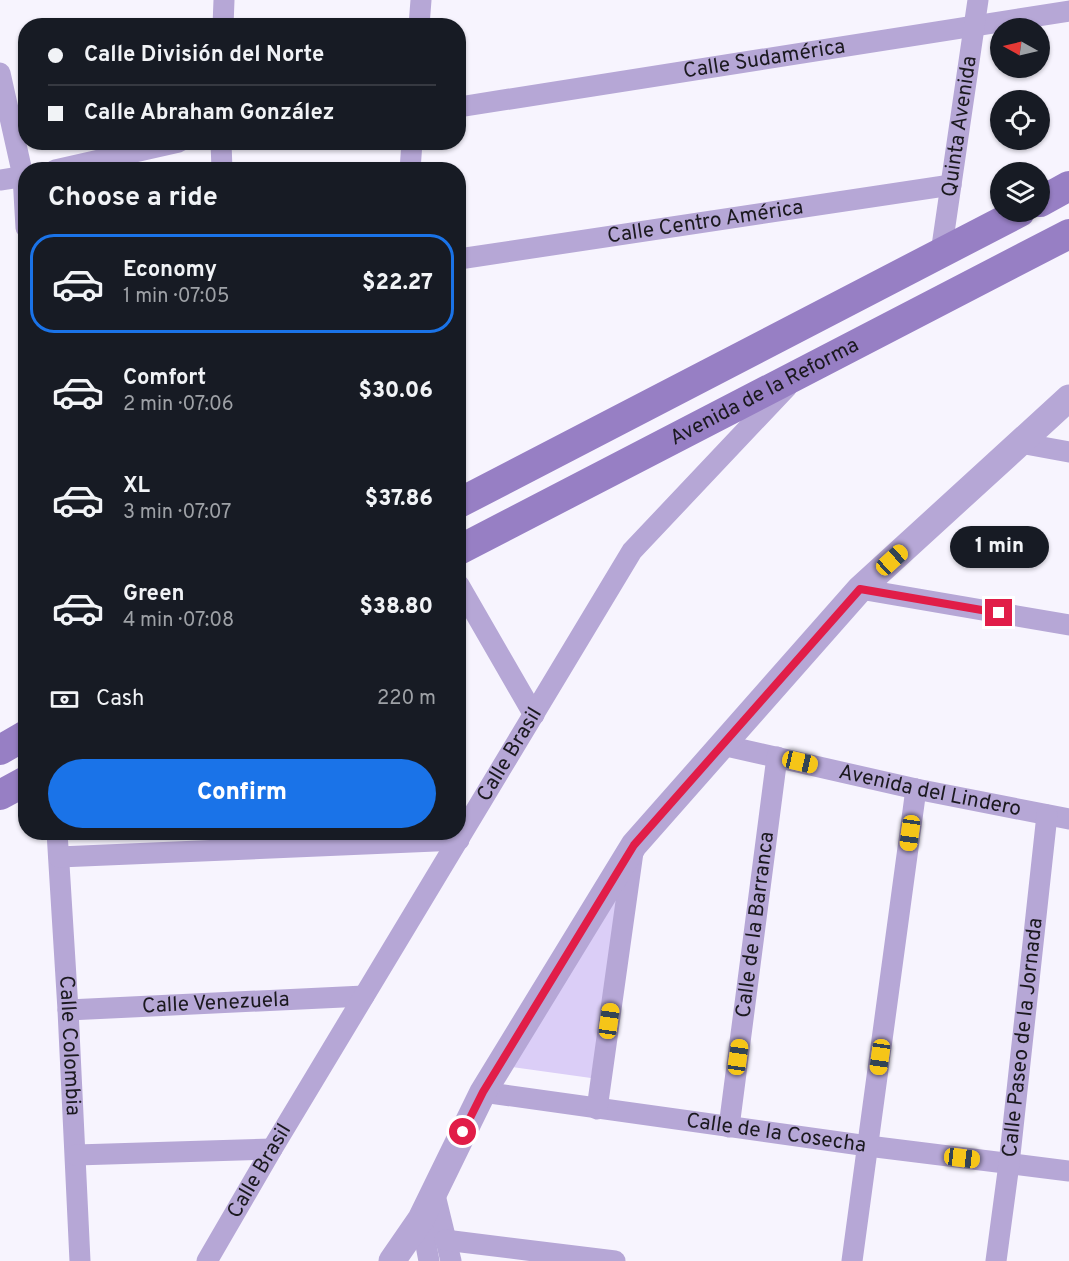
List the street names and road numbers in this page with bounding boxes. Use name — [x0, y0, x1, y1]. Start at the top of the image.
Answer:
street label: Calle Sudamérica — [681, 33, 847, 85]
street label: Quinta Avenida — [936, 54, 983, 199]
street label: Calle Centro América — [605, 194, 805, 250]
street label: Avenida de la Reforma — [665, 332, 864, 452]
street label: Calle Brasil — [471, 702, 548, 807]
street label: Avenida del Lindero — [836, 758, 1024, 823]
street label: Calle de la Barranca — [730, 830, 781, 1019]
street label: Calle Paseo de la Jornada — [996, 917, 1049, 1159]
street label: Calle Colombia — [52, 975, 87, 1116]
street label: Calle Venezuela — [141, 986, 290, 1020]
street label: Calle de la Cosecha — [684, 1107, 868, 1159]
street label: Calle Brasil — [221, 1119, 298, 1223]

